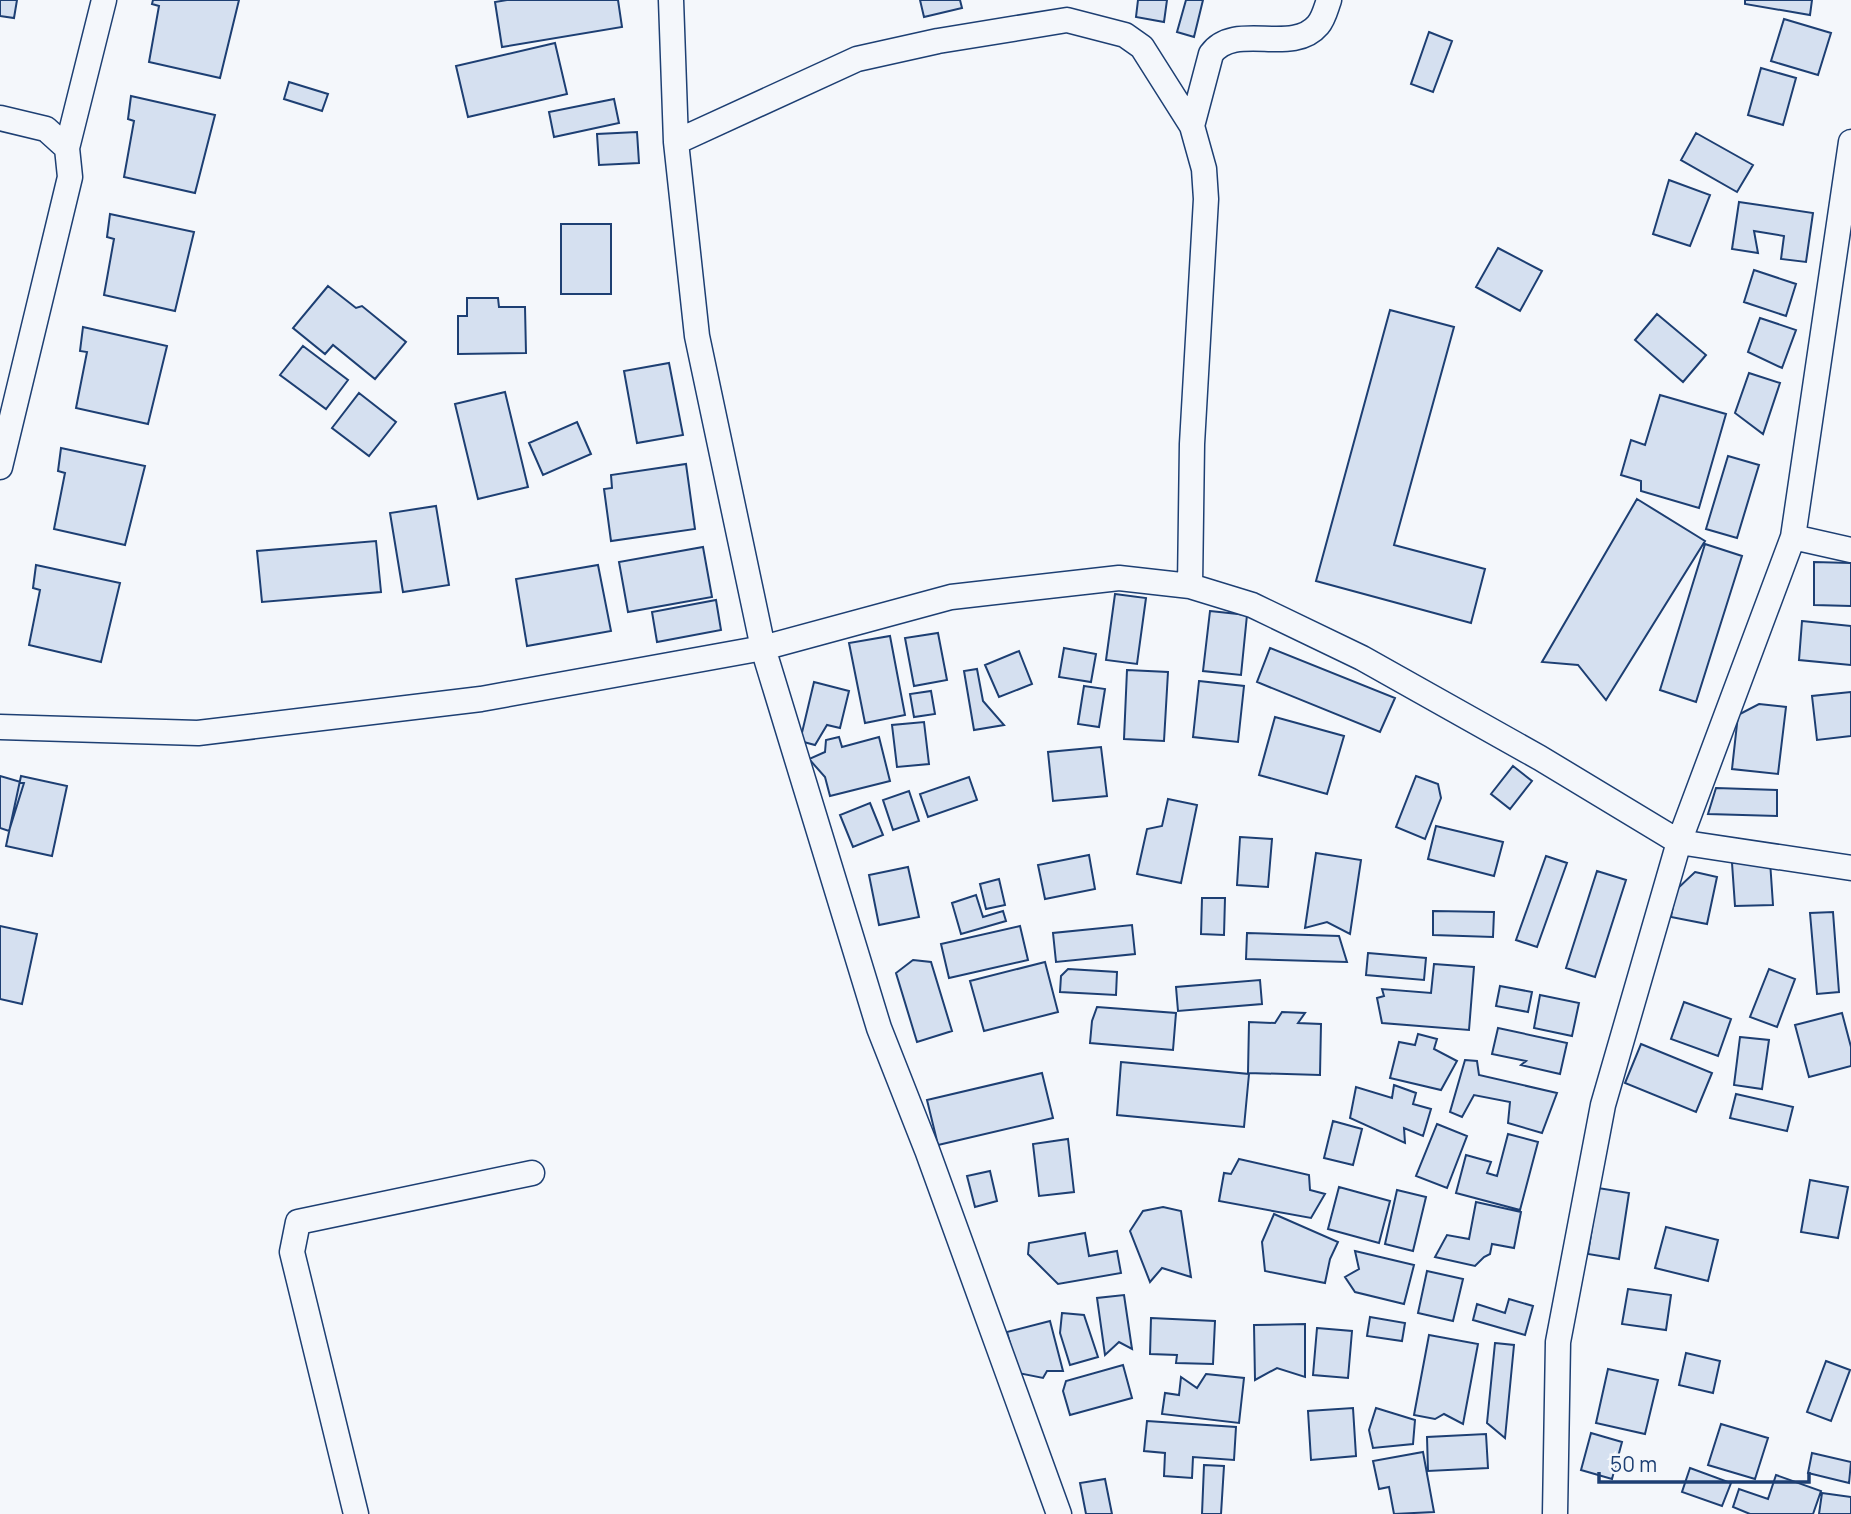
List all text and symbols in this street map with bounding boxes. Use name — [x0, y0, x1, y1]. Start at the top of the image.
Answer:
scale bar — [1599, 1440, 1809, 1484]
text: 50 m — [1610, 1450, 1657, 1478]

